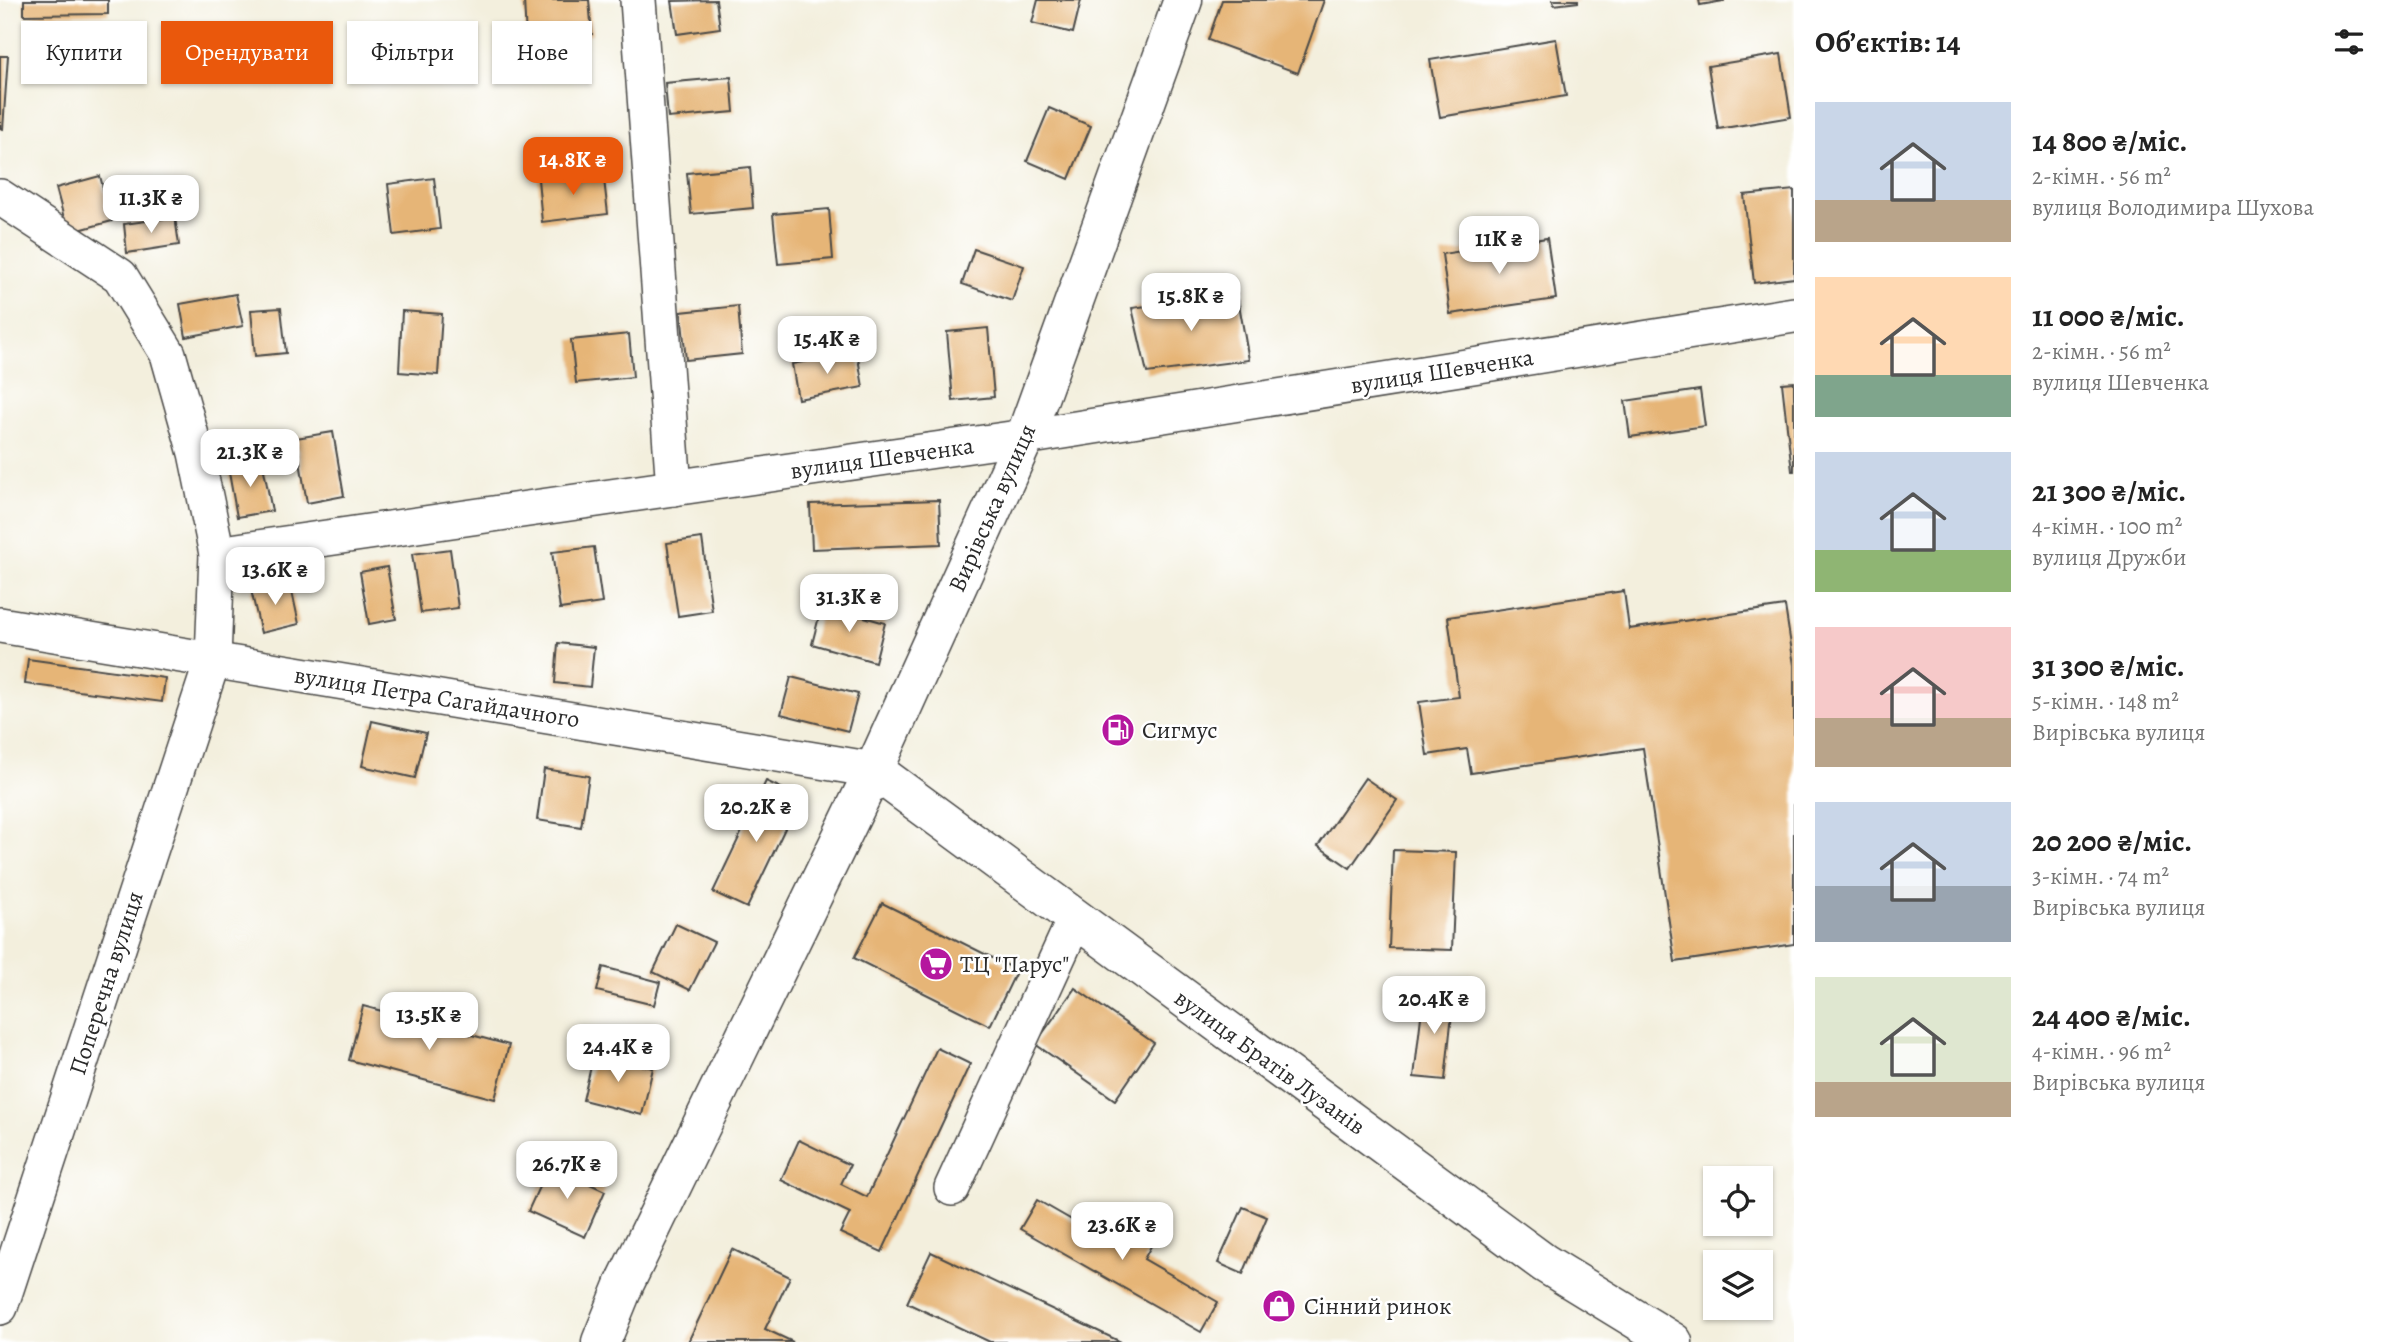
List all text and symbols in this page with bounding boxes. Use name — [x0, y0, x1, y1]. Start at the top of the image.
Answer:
chip: Купити — [21, 21, 147, 84]
chip: Орендувати — [161, 21, 333, 84]
chip: Фільтри — [347, 21, 478, 84]
chip: Нове — [492, 21, 592, 84]
text: Об’єктів: 14 — [1815, 22, 1961, 62]
icon: filters — [2330, 23, 2368, 61]
text: 14 800 ₴/міс. — [2032, 121, 2187, 161]
icon: home — [1871, 130, 1955, 214]
pin: 14.8K ₴ — [508, 138, 638, 197]
text: 14.8K ₴ — [539, 144, 607, 175]
text: 2-кімн. · 56 m² — [2032, 161, 2171, 192]
pin: 11.3K ₴ — [86, 176, 216, 235]
text: 11.3K ₴ — [119, 182, 183, 213]
text: вулиця Володимира Шухова — [2032, 192, 2314, 223]
pin: 11K ₴ — [1450, 216, 1548, 276]
text: 11K ₴ — [1475, 223, 1523, 254]
pin: 15.8K ₴ — [1126, 274, 1256, 333]
text: 15.8K ₴ — [1158, 280, 1224, 311]
text: 11 000 ₴/міс. — [2032, 296, 2185, 336]
icon: home — [1871, 305, 1955, 389]
pin: 15.4K ₴ — [762, 316, 892, 376]
text: 15.4K ₴ — [794, 323, 860, 354]
text: 2-кімн. · 56 m² — [2032, 336, 2171, 367]
street label: вулиця Шевченка — [1348, 341, 1536, 401]
text: вулиця Шевченка — [2032, 367, 2209, 398]
street label: Вирівська вулиця — [941, 419, 1043, 597]
street label: вулиця Шевченка — [788, 429, 976, 487]
pin: 21.3K ₴ — [185, 430, 315, 489]
text: 21.3K ₴ — [216, 436, 284, 467]
text: 21 300 ₴/міс. — [2032, 471, 2186, 511]
icon: home — [1871, 480, 1955, 564]
text: 4-кімн. · 100 m² — [2032, 511, 2182, 542]
text: вулиця Дружби — [2032, 542, 2186, 573]
pin: 13.6K ₴ — [210, 548, 340, 607]
text: 13.6K ₴ — [242, 554, 308, 585]
pin: 31.3K ₴ — [784, 574, 914, 634]
text: 31.3K ₴ — [816, 581, 882, 612]
text: 31 300 ₴/міс. — [2032, 646, 2185, 686]
icon: home — [1871, 655, 1955, 739]
street label: вулиця Петра Сагайдачного — [292, 659, 582, 735]
text: 5-кімн. · 148 m² — [2032, 686, 2179, 717]
fuel station icon: Сигмус — [1099, 711, 1137, 749]
place label: Сигмус — [1142, 714, 1218, 746]
text: Вирівська вулиця — [2032, 717, 2205, 748]
pin: 20.2K ₴ — [691, 784, 821, 844]
text: 20.2K ₴ — [720, 791, 792, 822]
text: 20 200 ₴/міс. — [2032, 821, 2192, 861]
icon: home — [1871, 830, 1955, 914]
text: 3-кімн. · 74 m² — [2032, 861, 2169, 892]
street label: Поперечна вулиця — [61, 887, 151, 1079]
text: Вирівська вулиця — [2032, 892, 2205, 923]
supermarket icon: ТЦ "Парус" — [917, 945, 955, 983]
place label: ТЦ "Парус" — [960, 948, 1070, 980]
pin: 20.4K ₴ — [1369, 976, 1499, 1036]
street label: вулиця Братів Лузанів — [1168, 982, 1372, 1142]
text: 20.4K ₴ — [1398, 983, 1470, 1014]
pin: 13.5K ₴ — [364, 992, 494, 1052]
text: 24 400 ₴/міс. — [2032, 996, 2191, 1036]
text: 13.5K ₴ — [396, 999, 462, 1030]
icon: home — [1871, 1005, 1955, 1089]
pin: 24.4K ₴ — [553, 1024, 683, 1084]
text: 24.4K ₴ — [583, 1031, 653, 1062]
text: 4-кімн. · 96 m² — [2032, 1036, 2171, 1067]
text: Вирівська вулиця — [2032, 1067, 2205, 1098]
pin: 26.7K ₴ — [502, 1142, 632, 1201]
text: 26.7K ₴ — [532, 1148, 602, 1179]
map controls — [1703, 1166, 1773, 1320]
button: locate — [1703, 1166, 1773, 1236]
pin: 23.6K ₴ — [1057, 1202, 1187, 1262]
text: 23.6K ₴ — [1087, 1209, 1157, 1240]
button: layers — [1703, 1250, 1773, 1320]
shop icon: Сінний ринок — [1260, 1287, 1298, 1325]
place label: Сінний ринок — [1304, 1290, 1451, 1322]

